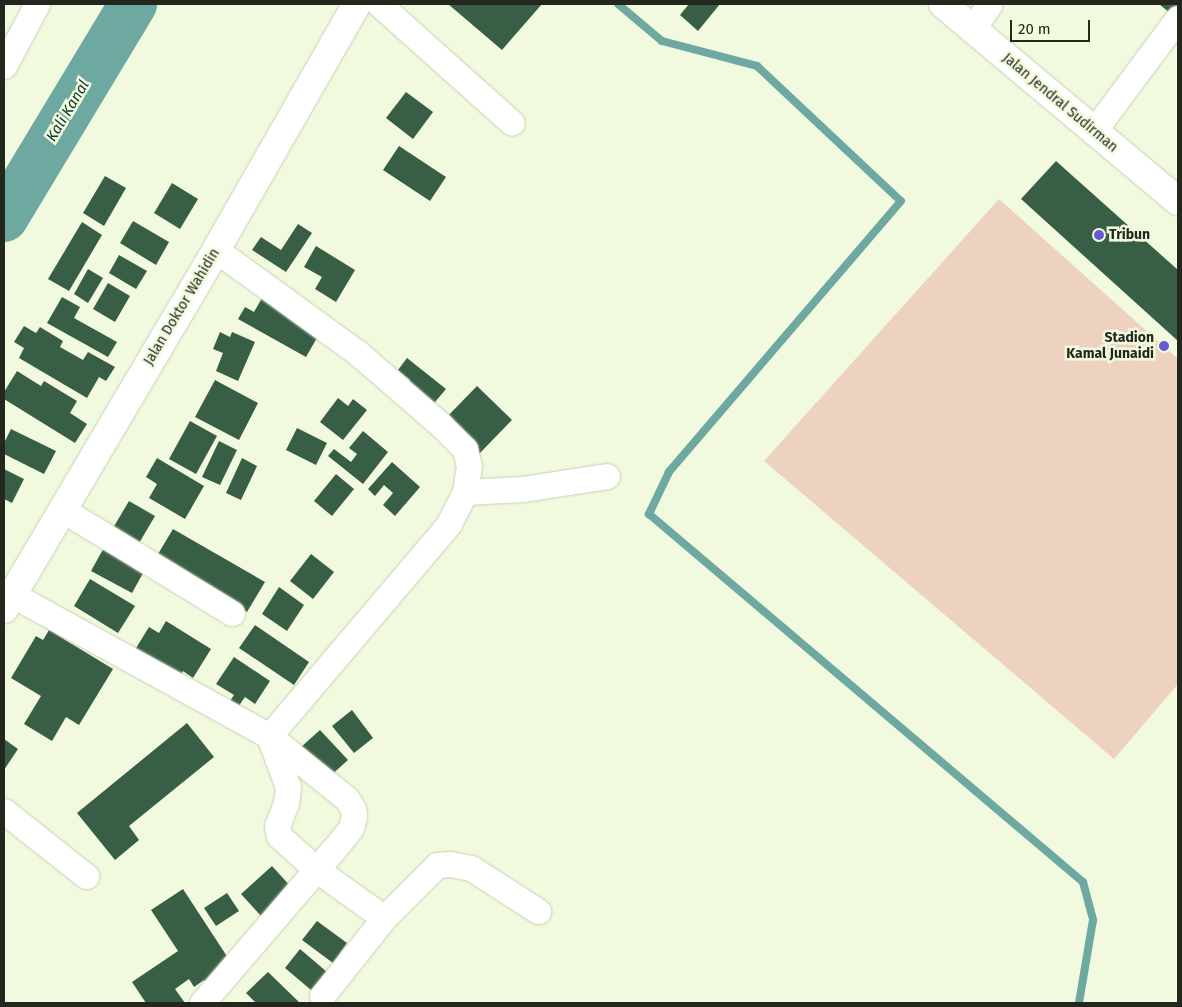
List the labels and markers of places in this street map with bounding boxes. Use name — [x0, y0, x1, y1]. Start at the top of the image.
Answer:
place label: Tribun — [1109, 227, 1150, 243]
marker: Tribun — [1093, 229, 1105, 241]
place label: Stadion Kamal Junaidi — [1066, 330, 1154, 362]
marker: Stadion Kamal Junaidi — [1158, 340, 1170, 352]

